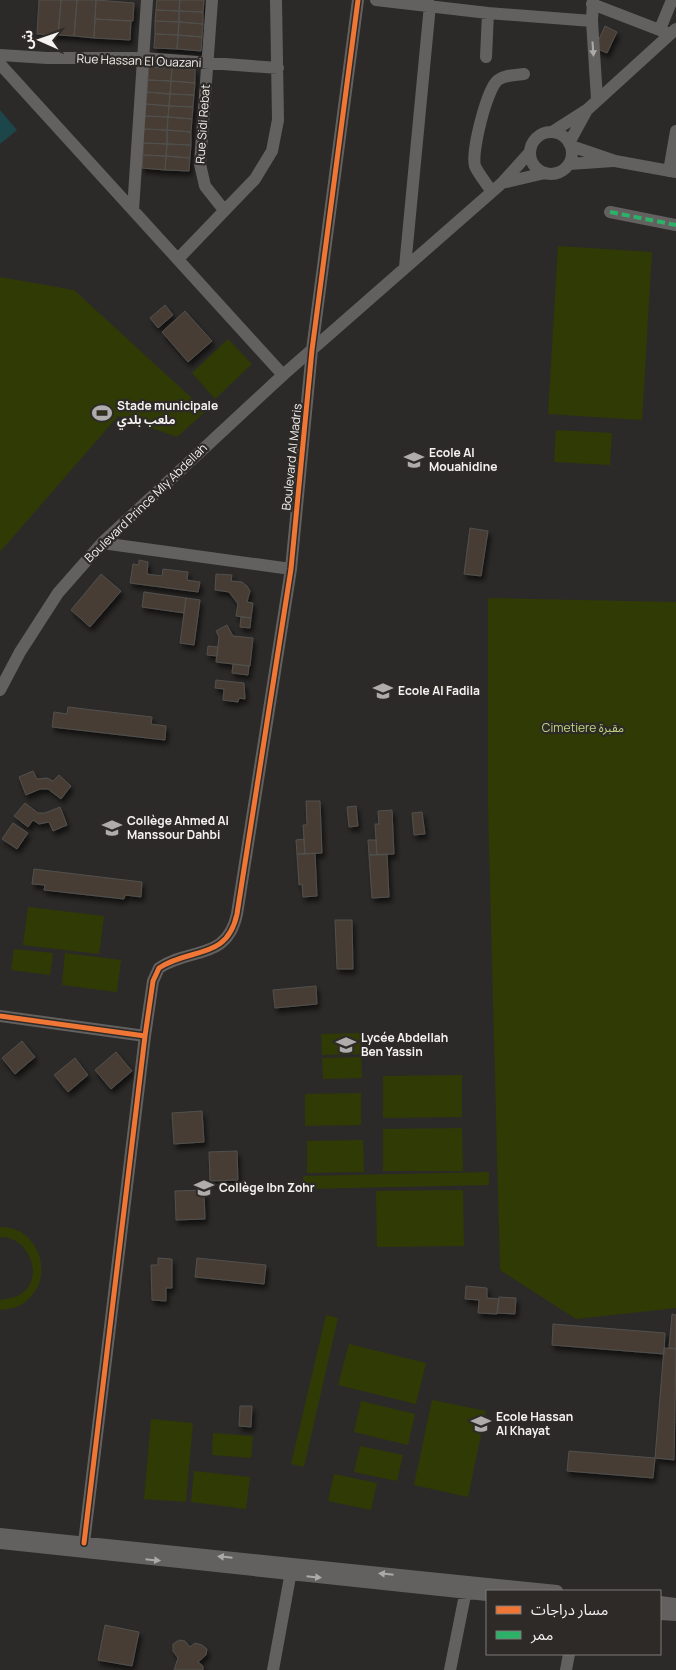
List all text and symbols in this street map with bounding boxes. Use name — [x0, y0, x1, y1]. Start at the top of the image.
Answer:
north arrow — [15, 15, 65, 65]
text: ش — [17, 30, 36, 49]
one-way arrow — [590, 41, 598, 57]
street label: Rue Hassan El Ouazani — [76, 50, 202, 71]
street label: Rue Sidi Rebat — [191, 83, 214, 164]
place label: Stade municipale ملعب بلدي — [117, 397, 218, 430]
sports icon: Stade municipale ملعب بلدي — [91, 402, 113, 424]
street label: Boulevard Al Madris — [277, 403, 306, 511]
street label: Boulevard Prince Mly Abdellah — [81, 439, 211, 566]
place label: Ecole Al Mouahidine — [429, 444, 497, 475]
school or university icon: Ecole Al Mouahidine — [403, 449, 425, 471]
school or university icon: Ecole Al Fadila — [372, 680, 394, 702]
place label: Ecole Al Fadila — [398, 682, 480, 699]
park label: Cimetiere مقبرة — [542, 719, 624, 736]
place label: Collège Ahmed Al Manssour Dahbi — [127, 812, 229, 843]
school or university icon: Collège Ahmed Al Manssour Dahbi — [101, 817, 123, 839]
place label: Lycée Abdellah Ben Yassin — [361, 1029, 448, 1060]
school or university icon: Lycée Abdellah Ben Yassin — [335, 1034, 357, 1056]
school or university icon: Collège Ibn Zohr — [193, 1177, 215, 1199]
place label: Collège Ibn Zohr — [219, 1179, 315, 1196]
place label: Ecole Hassan Al Khayat — [496, 1408, 573, 1439]
school or university icon: Ecole Hassan Al Khayat — [470, 1413, 492, 1435]
one-way arrow — [216, 1553, 232, 1561]
one-way arrow — [145, 1556, 161, 1564]
one-way arrow — [378, 1570, 394, 1578]
one-way arrow — [307, 1573, 323, 1581]
legend — [486, 1590, 661, 1655]
text: مسار دراجات — [531, 1599, 608, 1620]
text: ممر — [530, 1624, 554, 1645]

